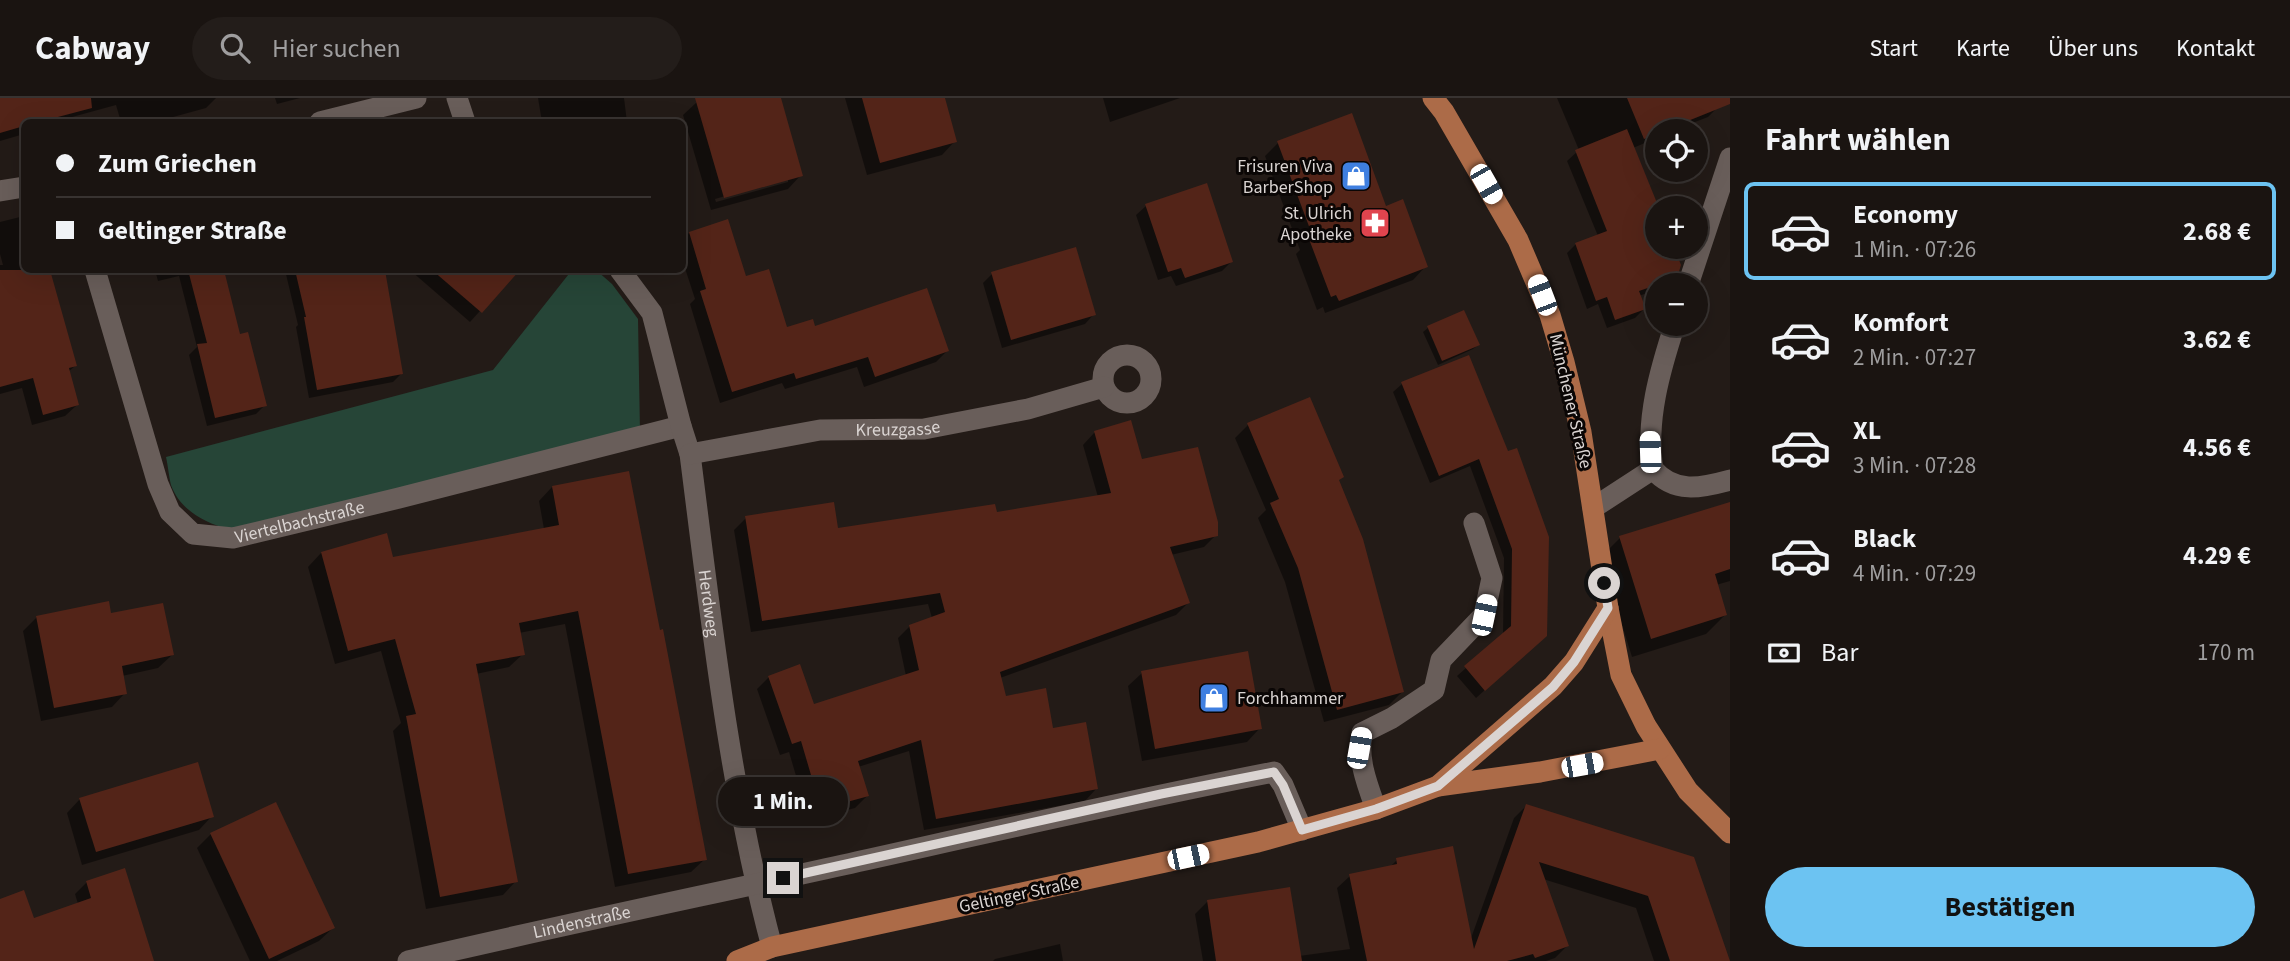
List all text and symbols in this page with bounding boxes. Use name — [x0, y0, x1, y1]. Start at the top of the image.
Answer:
search box — [192, 17, 682, 80]
text: Cabway — [35, 25, 150, 72]
icon: search — [216, 29, 254, 67]
text: Hier suchen — [272, 30, 401, 67]
text: Start — [1870, 31, 1918, 66]
text: Karte — [1956, 31, 2010, 66]
text: Über uns — [2048, 31, 2138, 66]
text: Kontakt — [2176, 31, 2255, 66]
text: Fahrt wählen — [1765, 117, 1951, 163]
map controls — [1645, 119, 1708, 336]
button: locate — [1645, 119, 1708, 182]
text: Zum Griechen — [98, 145, 257, 182]
place label: Frisuren Viva BarberShop — [1237, 154, 1333, 200]
shop icon: Frisuren Viva BarberShop — [1339, 159, 1373, 193]
car — [1467, 161, 1506, 207]
button: + — [1645, 196, 1708, 259]
text: Economy — [1853, 196, 1958, 233]
icon: car — [1769, 200, 1832, 263]
place label: St. Ulrich Apotheke — [1280, 201, 1352, 247]
pharmacy icon: St. Ulrich Apotheke — [1358, 206, 1392, 240]
text: Geltinger Straße — [98, 212, 287, 249]
text: 2.68 € — [2183, 213, 2251, 250]
text: 1 Min. · 07:26 — [1853, 233, 1976, 266]
car — [1525, 272, 1560, 318]
button: − — [1645, 273, 1708, 336]
text: Komfort — [1853, 304, 1949, 341]
icon: car — [1769, 308, 1832, 371]
text: 3.62 € — [2183, 321, 2251, 358]
street label: Münchener Straße — [1543, 331, 1598, 471]
text: 2 Min. · 07:27 — [1853, 341, 1976, 374]
text: XL — [1853, 412, 1881, 449]
street label: Kreuzgasse — [855, 414, 942, 443]
icon: car — [1769, 416, 1832, 479]
text: 4.56 € — [2183, 429, 2251, 466]
car — [1639, 431, 1662, 473]
text: 3 Min. · 07:28 — [1853, 449, 1976, 482]
street label: Viertelbachstraße — [232, 495, 367, 550]
text: Black — [1853, 520, 1916, 557]
icon: car — [1769, 524, 1832, 587]
text: 4.29 € — [2183, 537, 2251, 574]
text: 4 Min. · 07:29 — [1853, 557, 1976, 590]
route start — [1588, 567, 1620, 599]
street label: Herdweg — [692, 568, 725, 638]
car — [1470, 592, 1499, 638]
icon: cash — [1765, 634, 1803, 672]
text: Bar — [1821, 634, 1858, 671]
text: 170 m — [2197, 636, 2255, 669]
shop icon: Forchhammer — [1197, 681, 1231, 715]
place label: Forchhammer — [1237, 686, 1344, 711]
car — [1346, 725, 1373, 771]
car — [1560, 751, 1605, 779]
callout: 1 Min. — [718, 776, 848, 826]
text: 1 Min. — [753, 785, 813, 818]
car — [1166, 842, 1211, 872]
route end — [767, 862, 799, 894]
button: Bestätigen — [1765, 867, 2255, 947]
street label: Geltinger Straße — [957, 870, 1081, 919]
street label: Lindenstraße — [530, 899, 633, 945]

